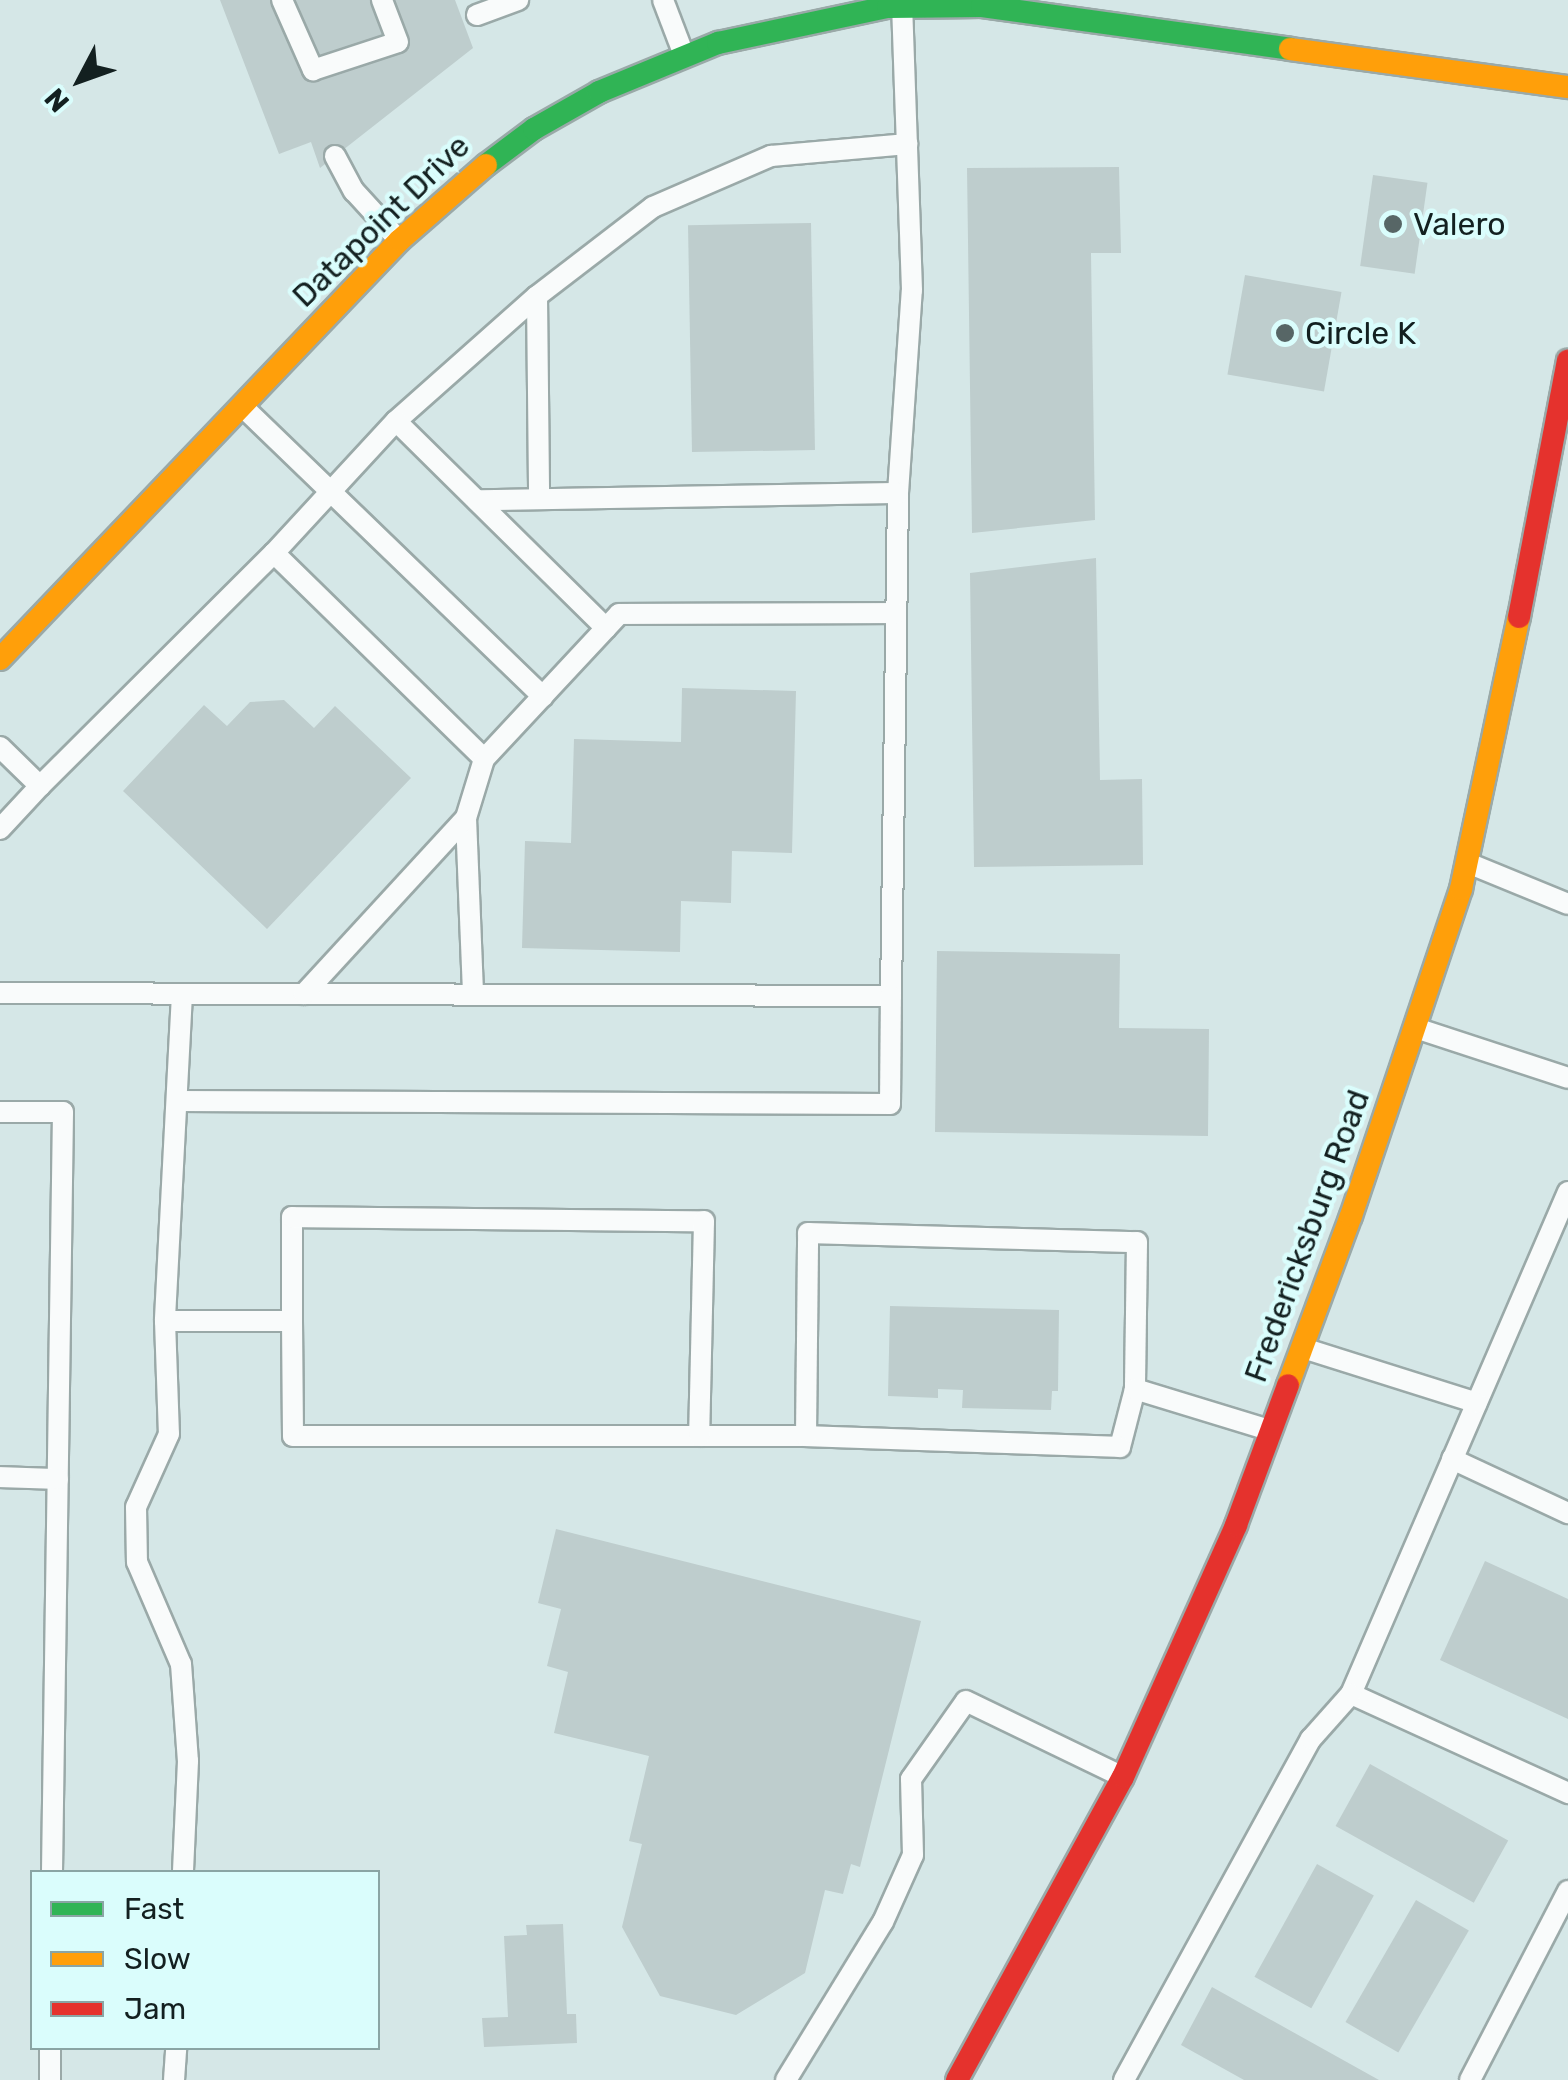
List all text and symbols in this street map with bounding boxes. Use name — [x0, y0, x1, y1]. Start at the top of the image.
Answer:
north arrow — [30, 30, 130, 130]
text: N — [38, 82, 76, 118]
street label: Datapoint Drive — [284, 127, 478, 315]
place label: Valero — [1413, 205, 1506, 243]
marker: Valero — [1382, 213, 1404, 235]
place label: Circle K — [1305, 314, 1416, 352]
marker: Circle K — [1274, 322, 1296, 344]
street label: Fredericksburg Road — [1236, 1085, 1378, 1387]
legend — [30, 1870, 380, 2050]
text: Fast — [124, 1891, 184, 1927]
text: Slow — [124, 1941, 191, 1977]
text: Jam — [124, 1991, 186, 2027]

